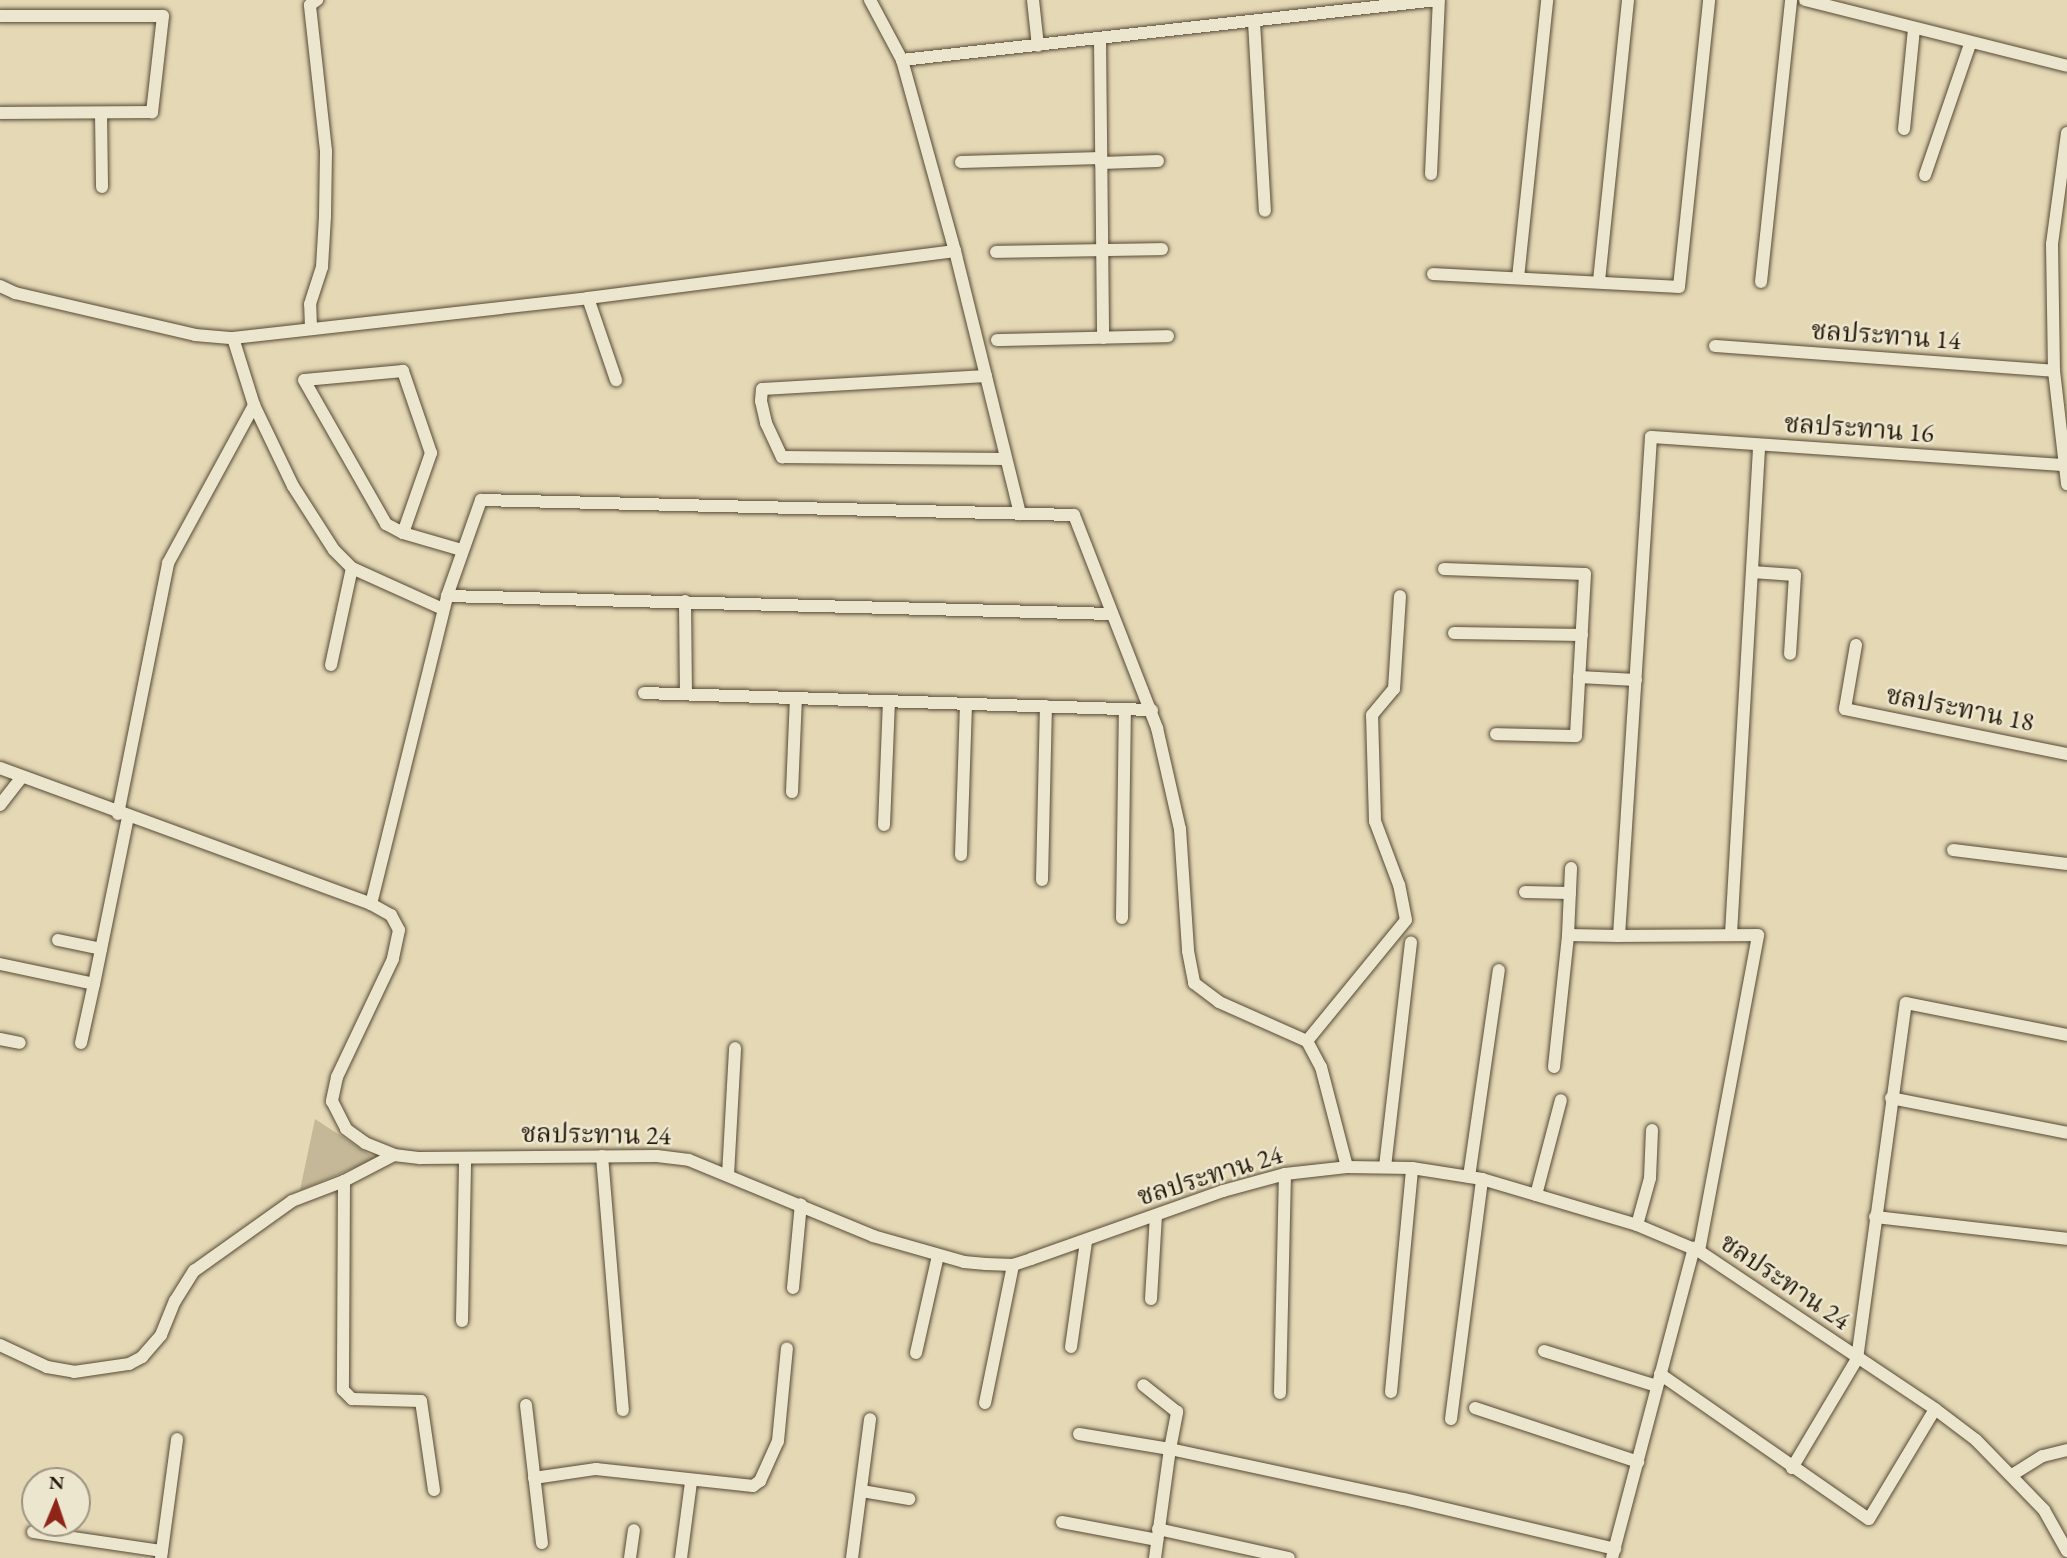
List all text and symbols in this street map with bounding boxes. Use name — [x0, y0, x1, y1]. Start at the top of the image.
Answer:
street label: ชลประทาน 14 — [1810, 315, 1962, 357]
street label: ชลประทาน 16 — [1783, 408, 1935, 450]
street label: ชลประทาน 18 — [1884, 679, 2036, 739]
street label: ชลประทาน 24 — [521, 1118, 671, 1152]
street label: ชลประทาน 24 — [1134, 1139, 1286, 1213]
street label: ชลประทาน 24 — [1714, 1227, 1856, 1337]
north arrow — [21, 1467, 91, 1537]
text: N — [49, 1470, 65, 1495]

